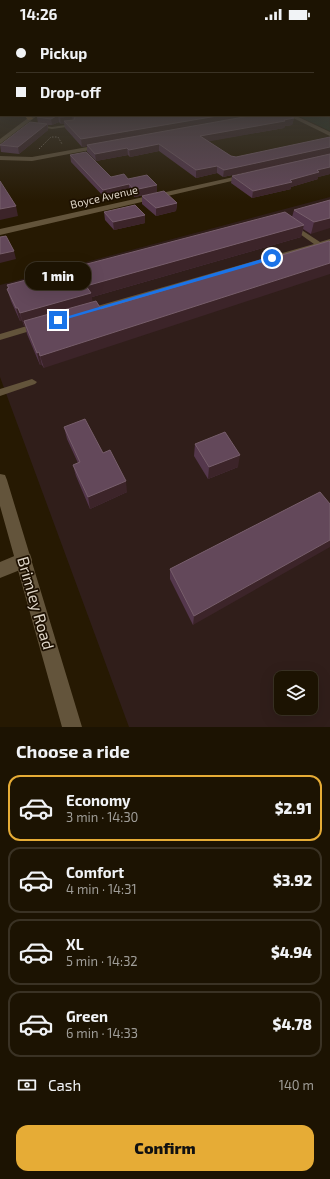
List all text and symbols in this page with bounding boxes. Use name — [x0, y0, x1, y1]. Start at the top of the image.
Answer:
text: 14:26 — [20, 5, 57, 23]
text: Pickup — [40, 44, 87, 62]
text: Drop-off — [40, 83, 101, 101]
street label: Boyce Avenue — [69, 182, 139, 211]
route start — [263, 249, 281, 267]
callout: 1 min — [25, 262, 91, 290]
text: 1 min — [42, 268, 74, 284]
route end — [49, 311, 67, 329]
street label: Brimley Road — [14, 554, 59, 652]
map controls — [274, 671, 318, 715]
button: layers — [274, 671, 318, 715]
text: Choose a ride — [16, 740, 130, 762]
icon: car — [18, 790, 54, 826]
text: Economy — [66, 791, 131, 809]
text: $2.91 — [275, 799, 312, 817]
text: 3 min · 14:30 — [66, 809, 138, 825]
icon: car — [18, 862, 54, 898]
text: Comfort — [66, 863, 124, 881]
text: $3.92 — [273, 871, 312, 889]
text: 4 min · 14:31 — [66, 881, 137, 897]
icon: car — [18, 934, 54, 970]
text: XL — [66, 935, 84, 953]
text: $4.94 — [271, 943, 312, 961]
text: 5 min · 14:32 — [66, 953, 138, 969]
icon: car — [18, 1006, 54, 1042]
text: Green — [66, 1007, 108, 1025]
text: $4.78 — [273, 1015, 312, 1033]
text: 6 min · 14:33 — [66, 1025, 138, 1041]
icon: cash — [16, 1074, 38, 1096]
text: Cash — [48, 1076, 81, 1094]
text: 140 m — [279, 1077, 314, 1093]
button: Confirm — [16, 1125, 314, 1171]

